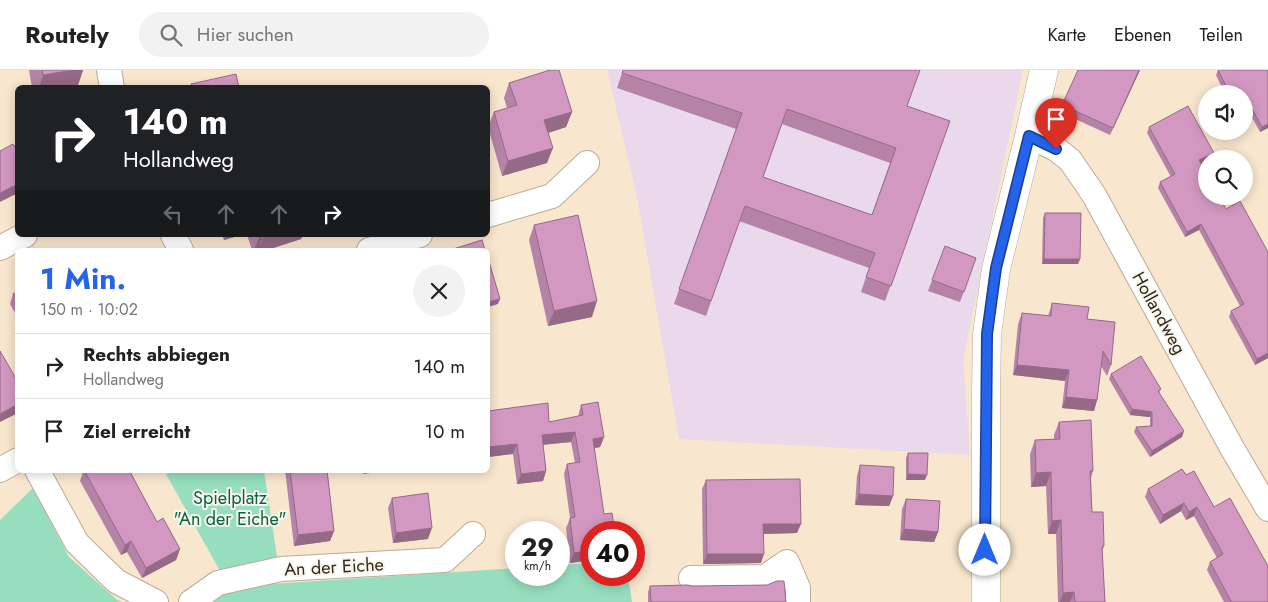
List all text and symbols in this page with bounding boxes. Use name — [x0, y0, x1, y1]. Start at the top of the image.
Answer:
search box — [139, 12, 489, 57]
text: Routely — [25, 17, 109, 52]
icon: search — [157, 21, 185, 49]
text: Hier suchen — [197, 21, 294, 48]
text: Karte — [1047, 22, 1086, 48]
text: Ebenen — [1114, 22, 1172, 48]
text: Teilen — [1200, 22, 1243, 48]
map controls — [1198, 85, 1253, 205]
button: sound — [1198, 85, 1253, 140]
text: 140 m — [123, 97, 228, 147]
pin — [1035, 98, 1077, 149]
icon: right — [40, 105, 105, 170]
icon: arrive — [1042, 105, 1070, 133]
text: Hollandweg — [123, 143, 234, 175]
button: search — [1198, 150, 1253, 205]
icon: left — [159, 200, 187, 228]
icon: ahead — [212, 200, 240, 228]
icon: ahead — [265, 200, 293, 228]
icon: right — [318, 200, 346, 228]
text: 1 Min. — [40, 257, 126, 300]
button: close — [413, 265, 465, 317]
street label: Hollandweg — [1126, 267, 1192, 359]
text: 150 m · 10:02 — [40, 298, 138, 321]
text: Rechts abbiegen — [83, 341, 230, 368]
icon: right — [40, 352, 68, 380]
text: 140 m — [413, 353, 465, 380]
text: Hollandweg — [83, 368, 164, 391]
icon: arrive — [40, 417, 68, 445]
text: Ziel erreicht — [83, 418, 190, 445]
text: 10 m — [425, 418, 465, 445]
park label: Spielplatz "An der Eiche" — [173, 485, 287, 532]
speed limit sign: 40 — [580, 521, 645, 586]
position arrow — [958, 523, 1010, 575]
text: 29 — [521, 529, 554, 565]
street label: An der Eiche — [284, 551, 384, 583]
text: km/h — [524, 557, 551, 575]

